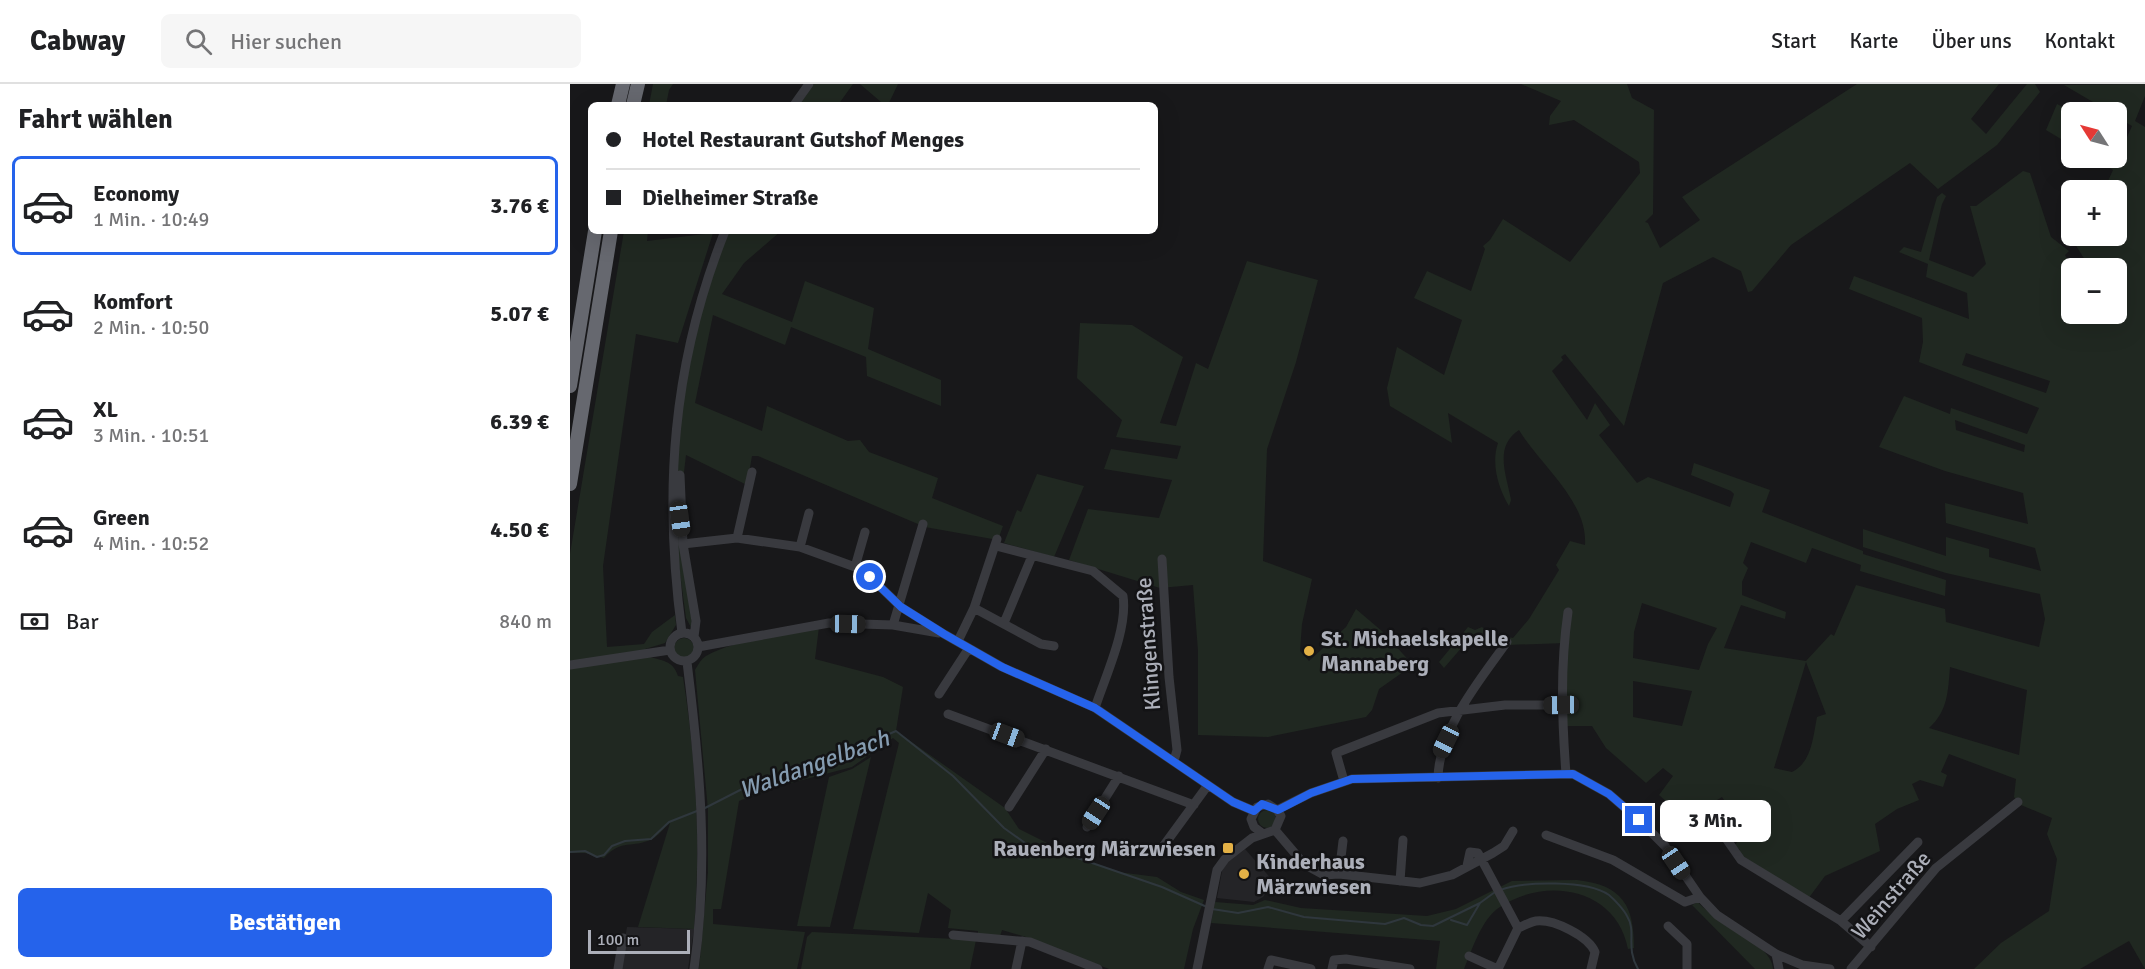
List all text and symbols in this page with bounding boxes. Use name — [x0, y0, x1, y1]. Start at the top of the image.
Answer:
search box — [161, 14, 581, 68]
text: Cabway — [30, 24, 125, 58]
icon: search — [182, 25, 215, 58]
text: Hier suchen — [230, 28, 342, 55]
text: Start — [1771, 28, 1816, 54]
text: Karte — [1849, 28, 1898, 54]
text: Über uns — [1931, 28, 2012, 54]
text: Kontakt — [2045, 28, 2115, 54]
north arrow — [2061, 102, 2127, 168]
map controls — [2061, 102, 2127, 324]
text: Fahrt wählen — [18, 103, 173, 136]
text: Hotel Restaurant Gutshof Menges — [642, 126, 964, 153]
icon: car — [21, 179, 75, 233]
text: Economy — [93, 180, 179, 207]
button: + — [2061, 180, 2127, 246]
text: Dielheimer Straße — [642, 184, 818, 211]
text: 3.76 € — [490, 192, 549, 219]
text: 1 Min. · 10:49 — [93, 207, 209, 232]
button: − — [2061, 258, 2127, 324]
icon: car — [21, 287, 75, 341]
text: Komfort — [93, 288, 173, 315]
text: 5.07 € — [490, 300, 549, 327]
text: 2 Min. · 10:50 — [93, 315, 209, 340]
icon: car — [21, 395, 75, 449]
text: XL — [93, 396, 118, 423]
text: 6.39 € — [490, 408, 549, 435]
text: 3 Min. · 10:51 — [93, 423, 209, 448]
car — [669, 500, 691, 538]
icon: car — [21, 503, 75, 557]
text: Green — [93, 504, 150, 531]
text: 4.50 € — [490, 516, 549, 543]
text: 4 Min. · 10:52 — [93, 531, 209, 556]
route start — [856, 563, 883, 590]
street label: Klingenstraße — [1130, 577, 1166, 711]
icon: cash — [18, 605, 51, 638]
text: Bar — [66, 608, 99, 635]
text: 840 m — [499, 609, 552, 634]
car — [830, 615, 866, 633]
place label: St. Michaelskapelle Mannaberg — [1321, 625, 1509, 677]
marker: St. Michaelskapelle Mannaberg — [1302, 644, 1316, 658]
car — [1543, 696, 1579, 714]
car — [987, 720, 1027, 750]
car — [1430, 721, 1462, 761]
water label: Waldangelbach — [735, 723, 894, 805]
car — [1079, 793, 1113, 833]
callout: 3 Min. — [1660, 799, 1771, 841]
route end — [1625, 806, 1652, 833]
text: 3 Min. — [1688, 808, 1743, 833]
place label: Rauenberg Märzwiesen — [993, 835, 1216, 862]
marker: Rauenberg Märzwiesen — [1221, 841, 1235, 855]
car — [1658, 843, 1694, 883]
street label: Weinstraße — [1845, 845, 1937, 945]
place label: Kinderhaus Märzwiesen — [1256, 848, 1372, 900]
marker: Kinderhaus Märzwiesen — [1237, 867, 1251, 881]
button: Bestätigen — [18, 888, 552, 957]
scale bar — [588, 927, 690, 954]
text: 100 m — [597, 930, 639, 950]

